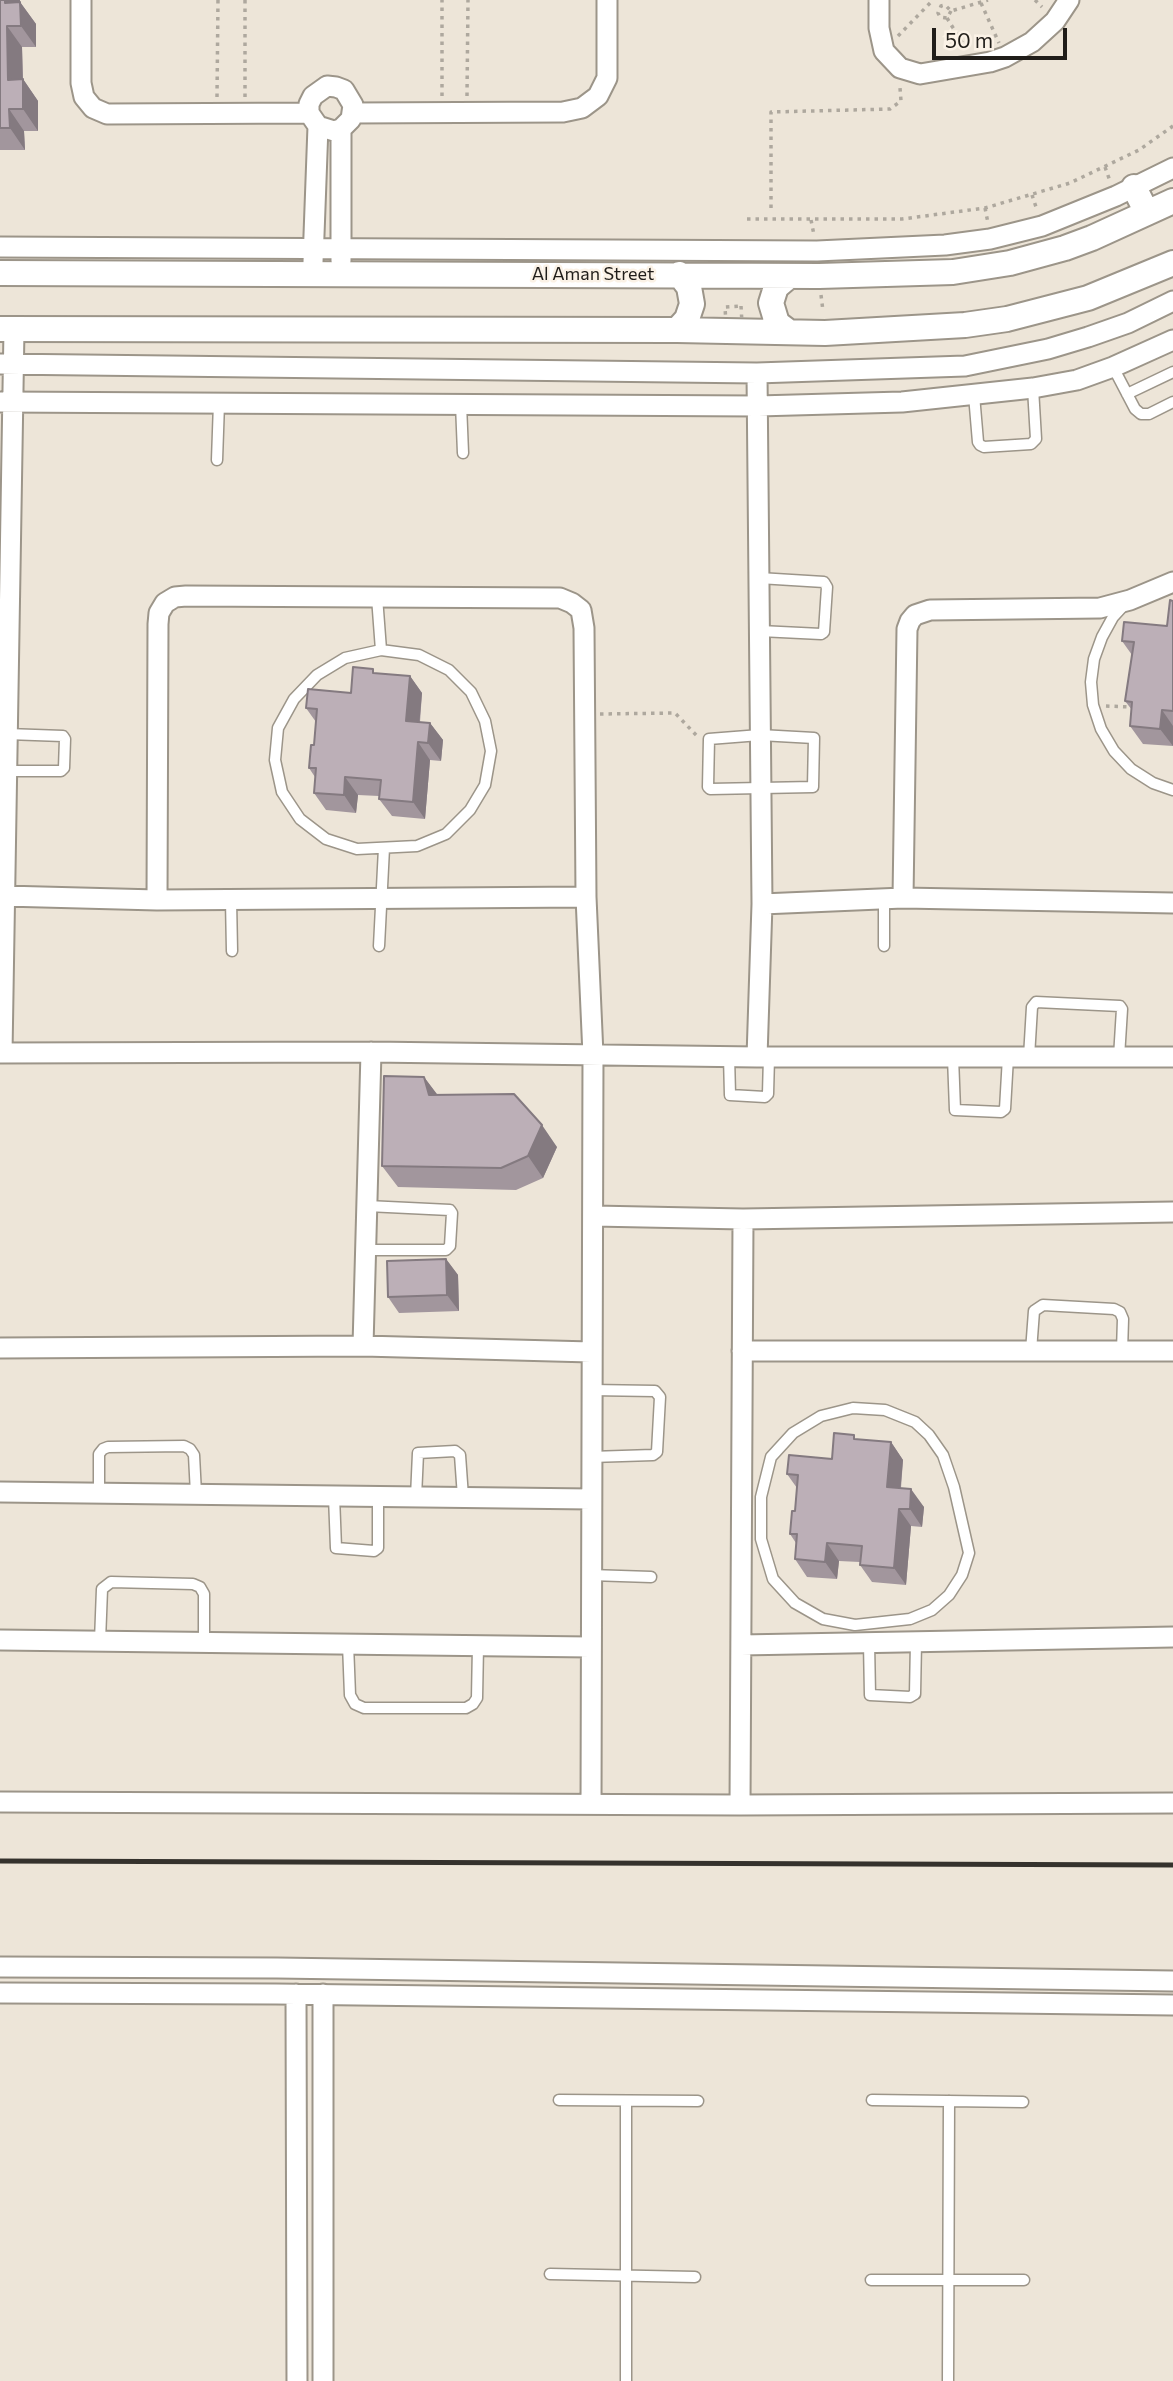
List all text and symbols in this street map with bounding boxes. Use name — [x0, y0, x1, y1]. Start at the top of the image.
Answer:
scale bar — [935, 14, 1070, 58]
text: 50 m — [945, 27, 993, 52]
street label: Al Aman Street — [532, 263, 654, 285]

